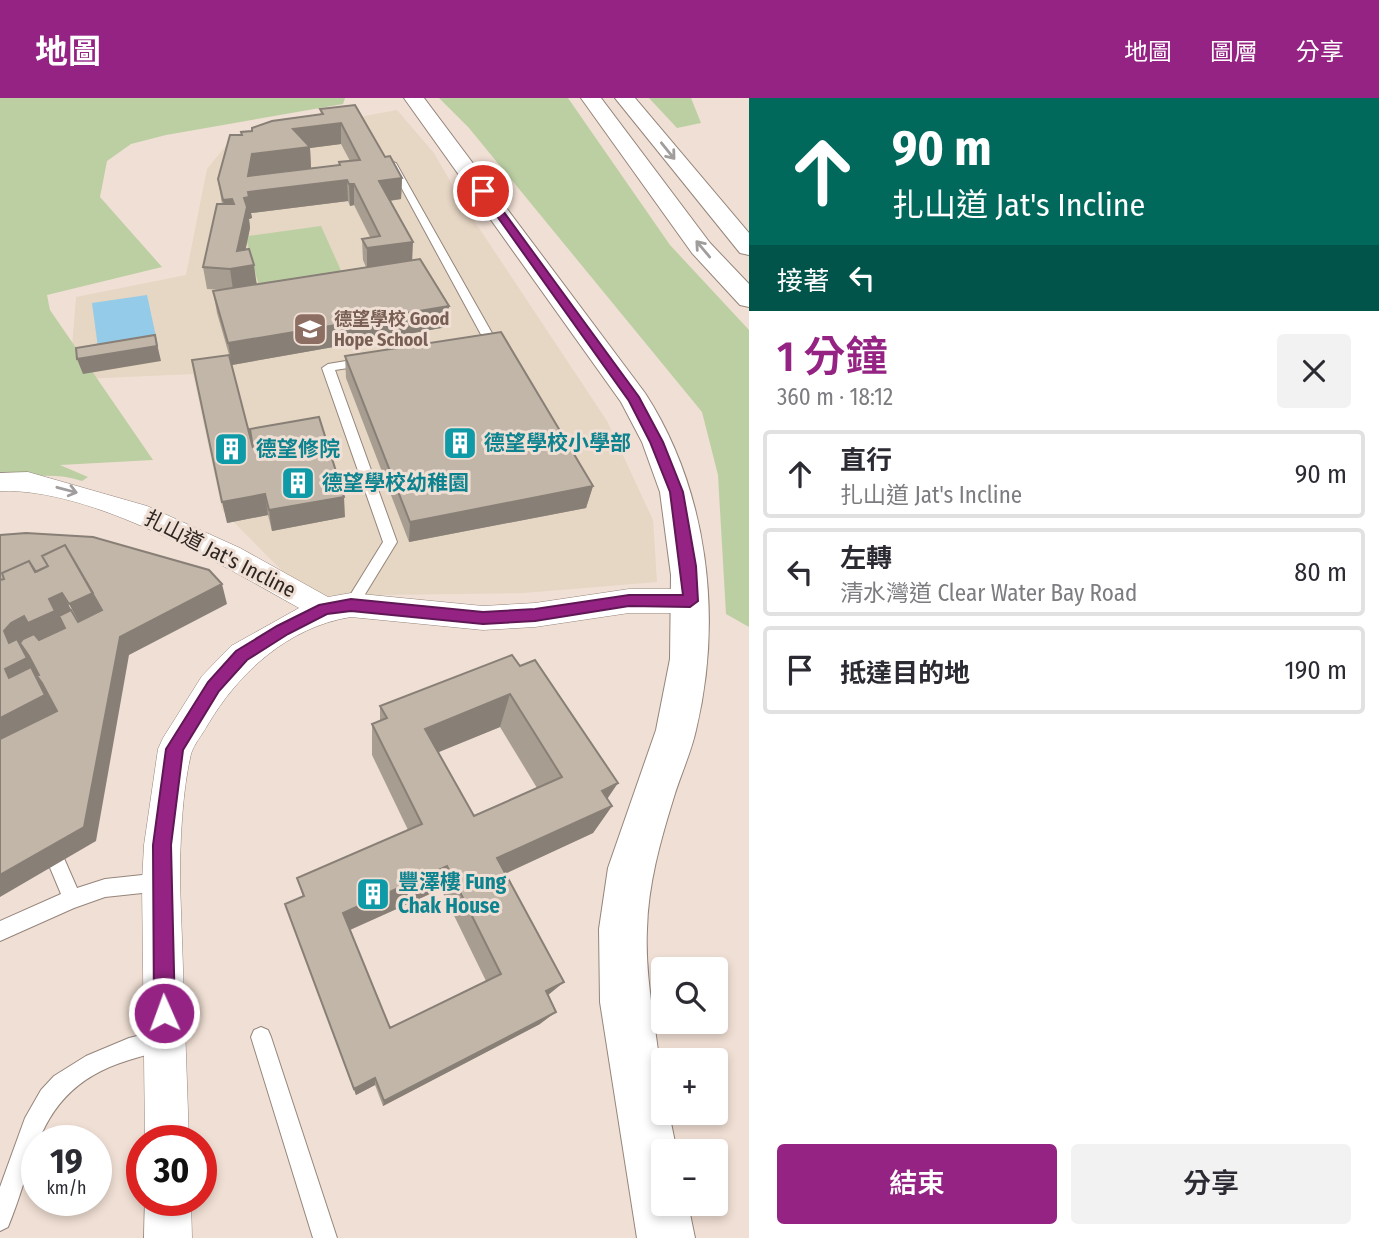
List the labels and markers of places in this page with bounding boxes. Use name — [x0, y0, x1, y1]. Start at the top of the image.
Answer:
pin — [453, 161, 513, 221]
place label: 德望學校 Good Hope School — [334, 308, 449, 351]
school or university icon: 德望學校 Good Hope School — [291, 310, 329, 348]
building icon: 德望學校小學部 — [441, 424, 479, 462]
building icon: 德望修院 — [212, 430, 250, 468]
place label: 德望學校小學部 — [484, 430, 631, 456]
place label: 德望修院 — [256, 436, 340, 462]
building icon: 德望學校幼稚園 — [279, 464, 317, 502]
place label: 德望學校幼稚園 — [322, 470, 469, 496]
place label: 豐澤樓 Fung Chak House — [398, 869, 507, 919]
building icon: 豐澤樓 Fung Chak House — [354, 875, 392, 913]

